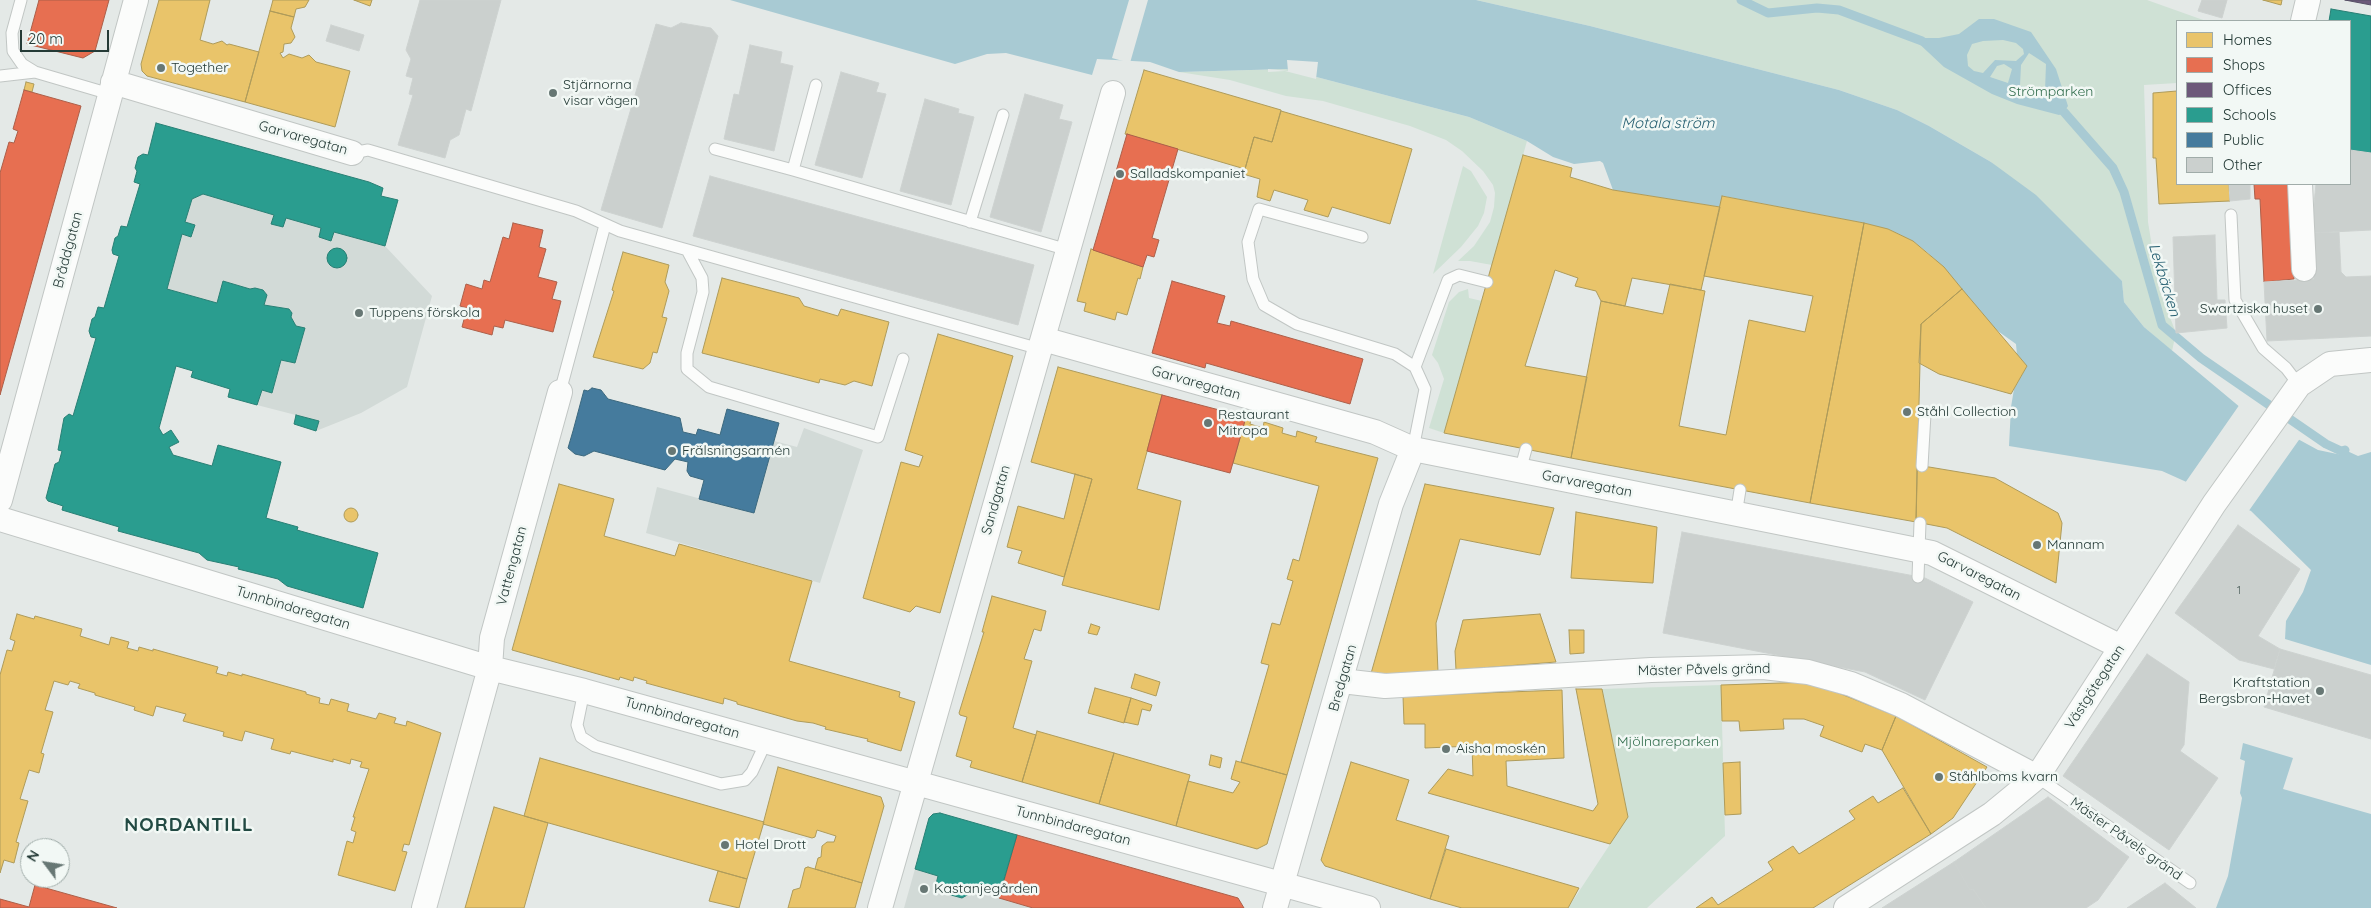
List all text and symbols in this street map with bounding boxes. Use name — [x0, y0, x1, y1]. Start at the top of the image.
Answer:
scale bar — [22, 20, 111, 52]
legend — [2176, 20, 2351, 185]
text: 20 m — [28, 29, 63, 48]
text: Homes — [2223, 30, 2272, 49]
text: Shops — [2223, 55, 2265, 74]
place label: Together — [171, 60, 229, 76]
marker: Together — [155, 62, 167, 74]
place label: Stjärnorna visar vägen — [563, 77, 638, 110]
text: Offices — [2223, 80, 2272, 99]
park label: Strömparken — [2009, 84, 2093, 100]
marker: Stjärnorna visar vägen — [547, 87, 559, 99]
text: Schools — [2223, 105, 2276, 124]
water label: Motala ström — [1622, 114, 1714, 132]
street label: Garvaregatan — [257, 117, 349, 159]
text: Public — [2223, 130, 2264, 149]
text: Other — [2223, 155, 2262, 174]
place label: Salladskompaniet — [1130, 166, 1245, 182]
marker: Salladskompaniet — [1114, 168, 1126, 180]
street label: Bråddgatan — [50, 210, 86, 290]
water label: Lekbäcken — [2144, 241, 2184, 319]
place label: Swartziska huset — [2200, 301, 2308, 317]
marker: Swartziska huset — [2312, 303, 2324, 315]
place label: Tuppens förskola — [369, 305, 480, 321]
marker: Tuppens förskola — [353, 307, 365, 319]
street label: Garvaregatan — [1150, 362, 1242, 404]
place label: Ståhl Collection — [1917, 404, 2016, 420]
marker: Ståhl Collection — [1901, 406, 1913, 418]
place label: Restaurant Mitropa — [1218, 407, 1289, 440]
marker: Restaurant Mitropa — [1202, 417, 1214, 429]
place label: Frälsningsarmén — [682, 443, 790, 459]
marker: Frälsningsarmén — [666, 445, 678, 457]
street label: Sandgatan — [978, 463, 1014, 537]
street label: Garvaregatan — [1540, 467, 1634, 501]
street label: Vattengatan — [493, 524, 531, 608]
place label: Mannam — [2047, 537, 2104, 553]
marker: Mannam — [2031, 539, 2043, 551]
street label: Garvaregatan — [1934, 548, 2024, 604]
street label: Tunnbindaregatan — [234, 583, 352, 633]
house number: 1 — [2237, 584, 2241, 598]
street label: Bredgatan — [1325, 642, 1361, 714]
street label: Västgötegatan — [2062, 642, 2128, 732]
street label: Mäster Påvels gränd — [1637, 660, 1771, 680]
place label: Kraftstation Bergsbron-Havet — [2199, 675, 2310, 708]
marker: Kraftstation Bergsbron-Havet — [2314, 685, 2326, 697]
street label: Tunnbindaregatan — [623, 694, 741, 742]
park label: Mjölnareparken — [1617, 734, 1719, 750]
place label: Aisha moskén — [1456, 741, 1546, 757]
marker: Aisha moskén — [1440, 743, 1452, 755]
place label: Ståhlboms kvarn — [1949, 769, 2058, 785]
marker: Ståhlboms kvarn — [1933, 771, 1945, 783]
street label: Mäster Påvels gränd — [2067, 794, 2185, 884]
street label: Tunnbindaregatan — [1013, 803, 1133, 849]
district label: NORDANTILL — [123, 814, 255, 836]
place label: Hotel Drott — [735, 837, 806, 853]
north arrow — [20, 838, 70, 888]
marker: Hotel Drott — [719, 839, 731, 851]
text: N — [23, 847, 43, 865]
place label: Kastanjegården — [934, 881, 1038, 897]
marker: Kastanjegården — [918, 883, 930, 895]

